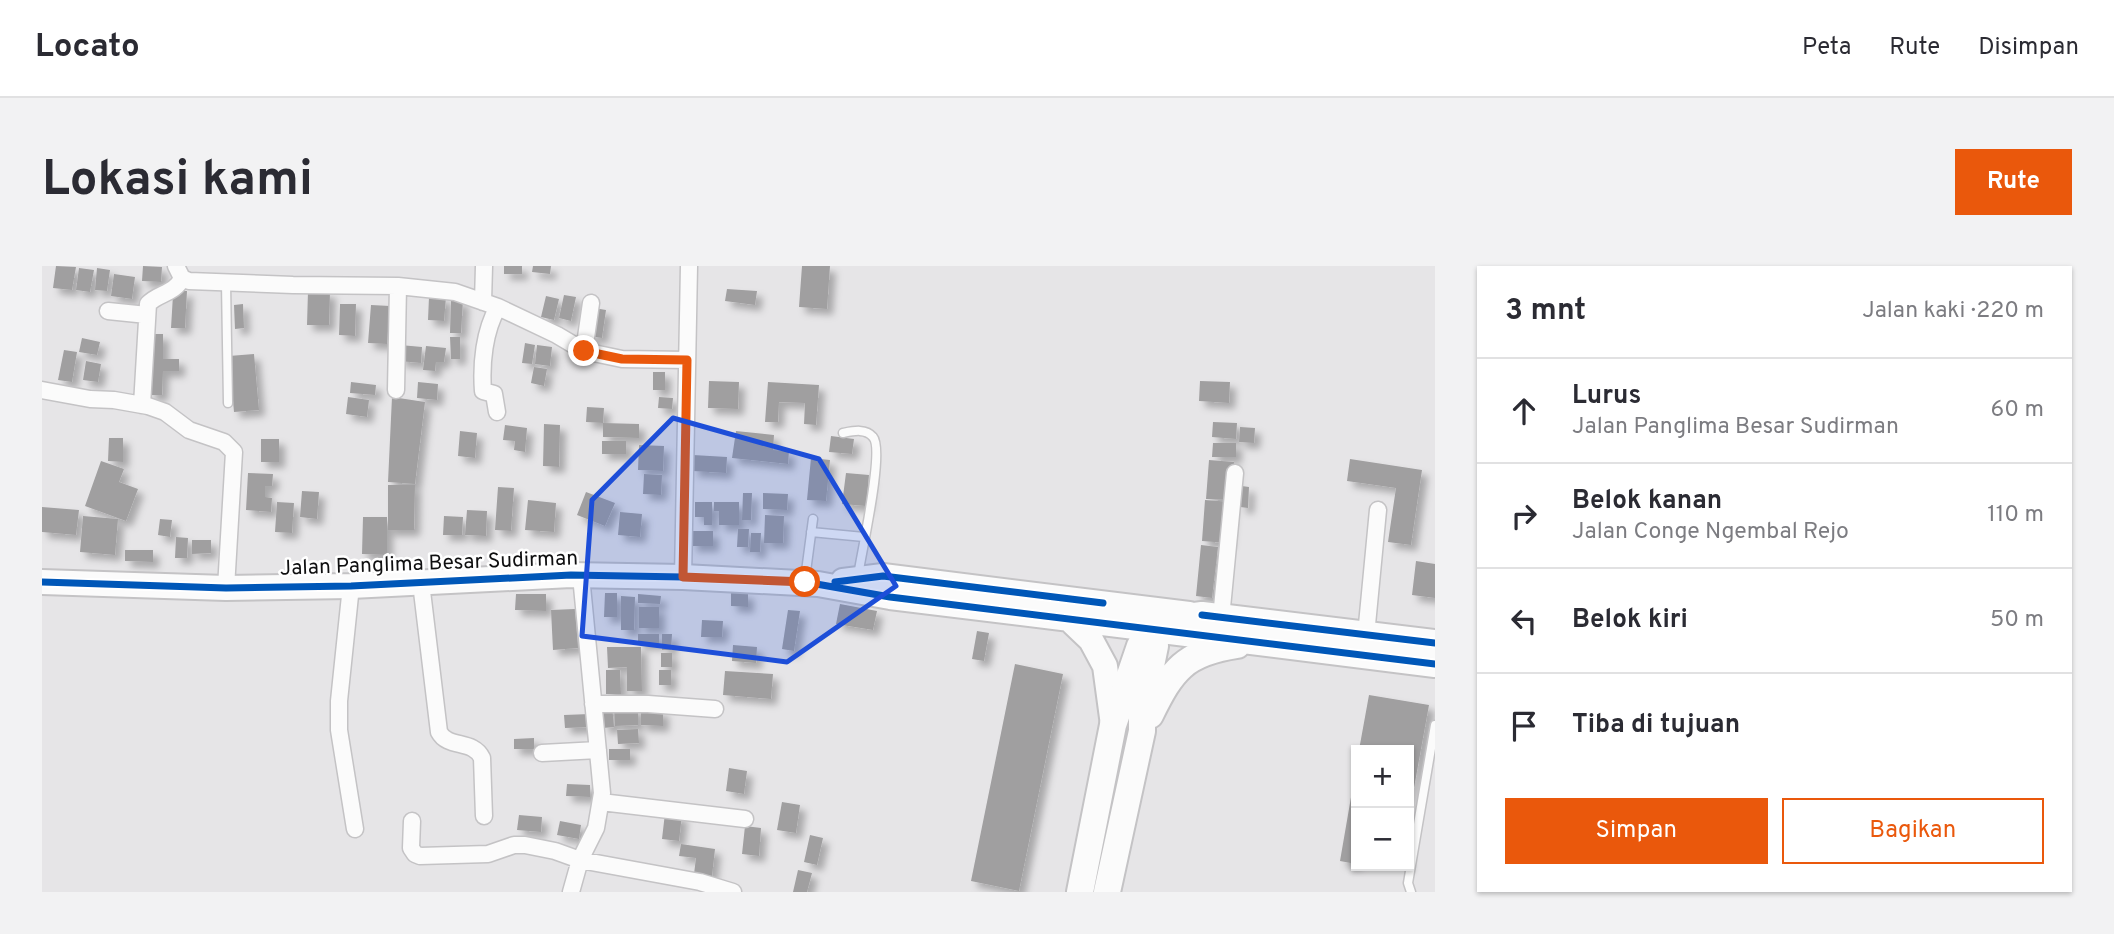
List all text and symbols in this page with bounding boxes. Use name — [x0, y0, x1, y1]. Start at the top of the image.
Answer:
text: Locato — [35, 27, 140, 69]
text: Peta — [1802, 33, 1851, 63]
text: Rute — [1889, 33, 1940, 63]
text: Disimpan — [1978, 33, 2079, 63]
button: Rute — [1955, 149, 2072, 215]
text: Lokasi kami — [42, 151, 313, 213]
text: 3 mnt — [1505, 293, 1586, 330]
text: Jalan kaki · 220 m — [1862, 297, 2044, 326]
route end — [568, 335, 599, 366]
text: Lurus — [1572, 380, 1641, 413]
icon: ahead — [1505, 392, 1543, 430]
text: 60 m — [1991, 396, 2044, 425]
text: Jalan Panglima Besar Sudirman — [1572, 413, 1899, 442]
text: Belok kanan — [1572, 485, 1722, 518]
icon: right — [1505, 497, 1543, 535]
text: 110 m — [1987, 501, 2044, 530]
text: Jalan Conge Ngembal Rejo — [1572, 518, 1849, 547]
street label: Jalan Panglima Besar Sudirman — [279, 545, 579, 583]
route start — [789, 566, 820, 597]
icon: left — [1505, 602, 1543, 640]
text: Belok kiri — [1572, 604, 1688, 637]
text: 50 m — [1990, 606, 2044, 635]
icon: arrive — [1505, 707, 1543, 745]
text: Tiba di tujuan — [1572, 709, 1740, 742]
map controls — [1351, 745, 1414, 871]
button: + — [1351, 745, 1414, 808]
button: Simpan — [1505, 798, 1768, 864]
button: Bagikan — [1782, 798, 2044, 864]
button: − — [1351, 808, 1414, 871]

